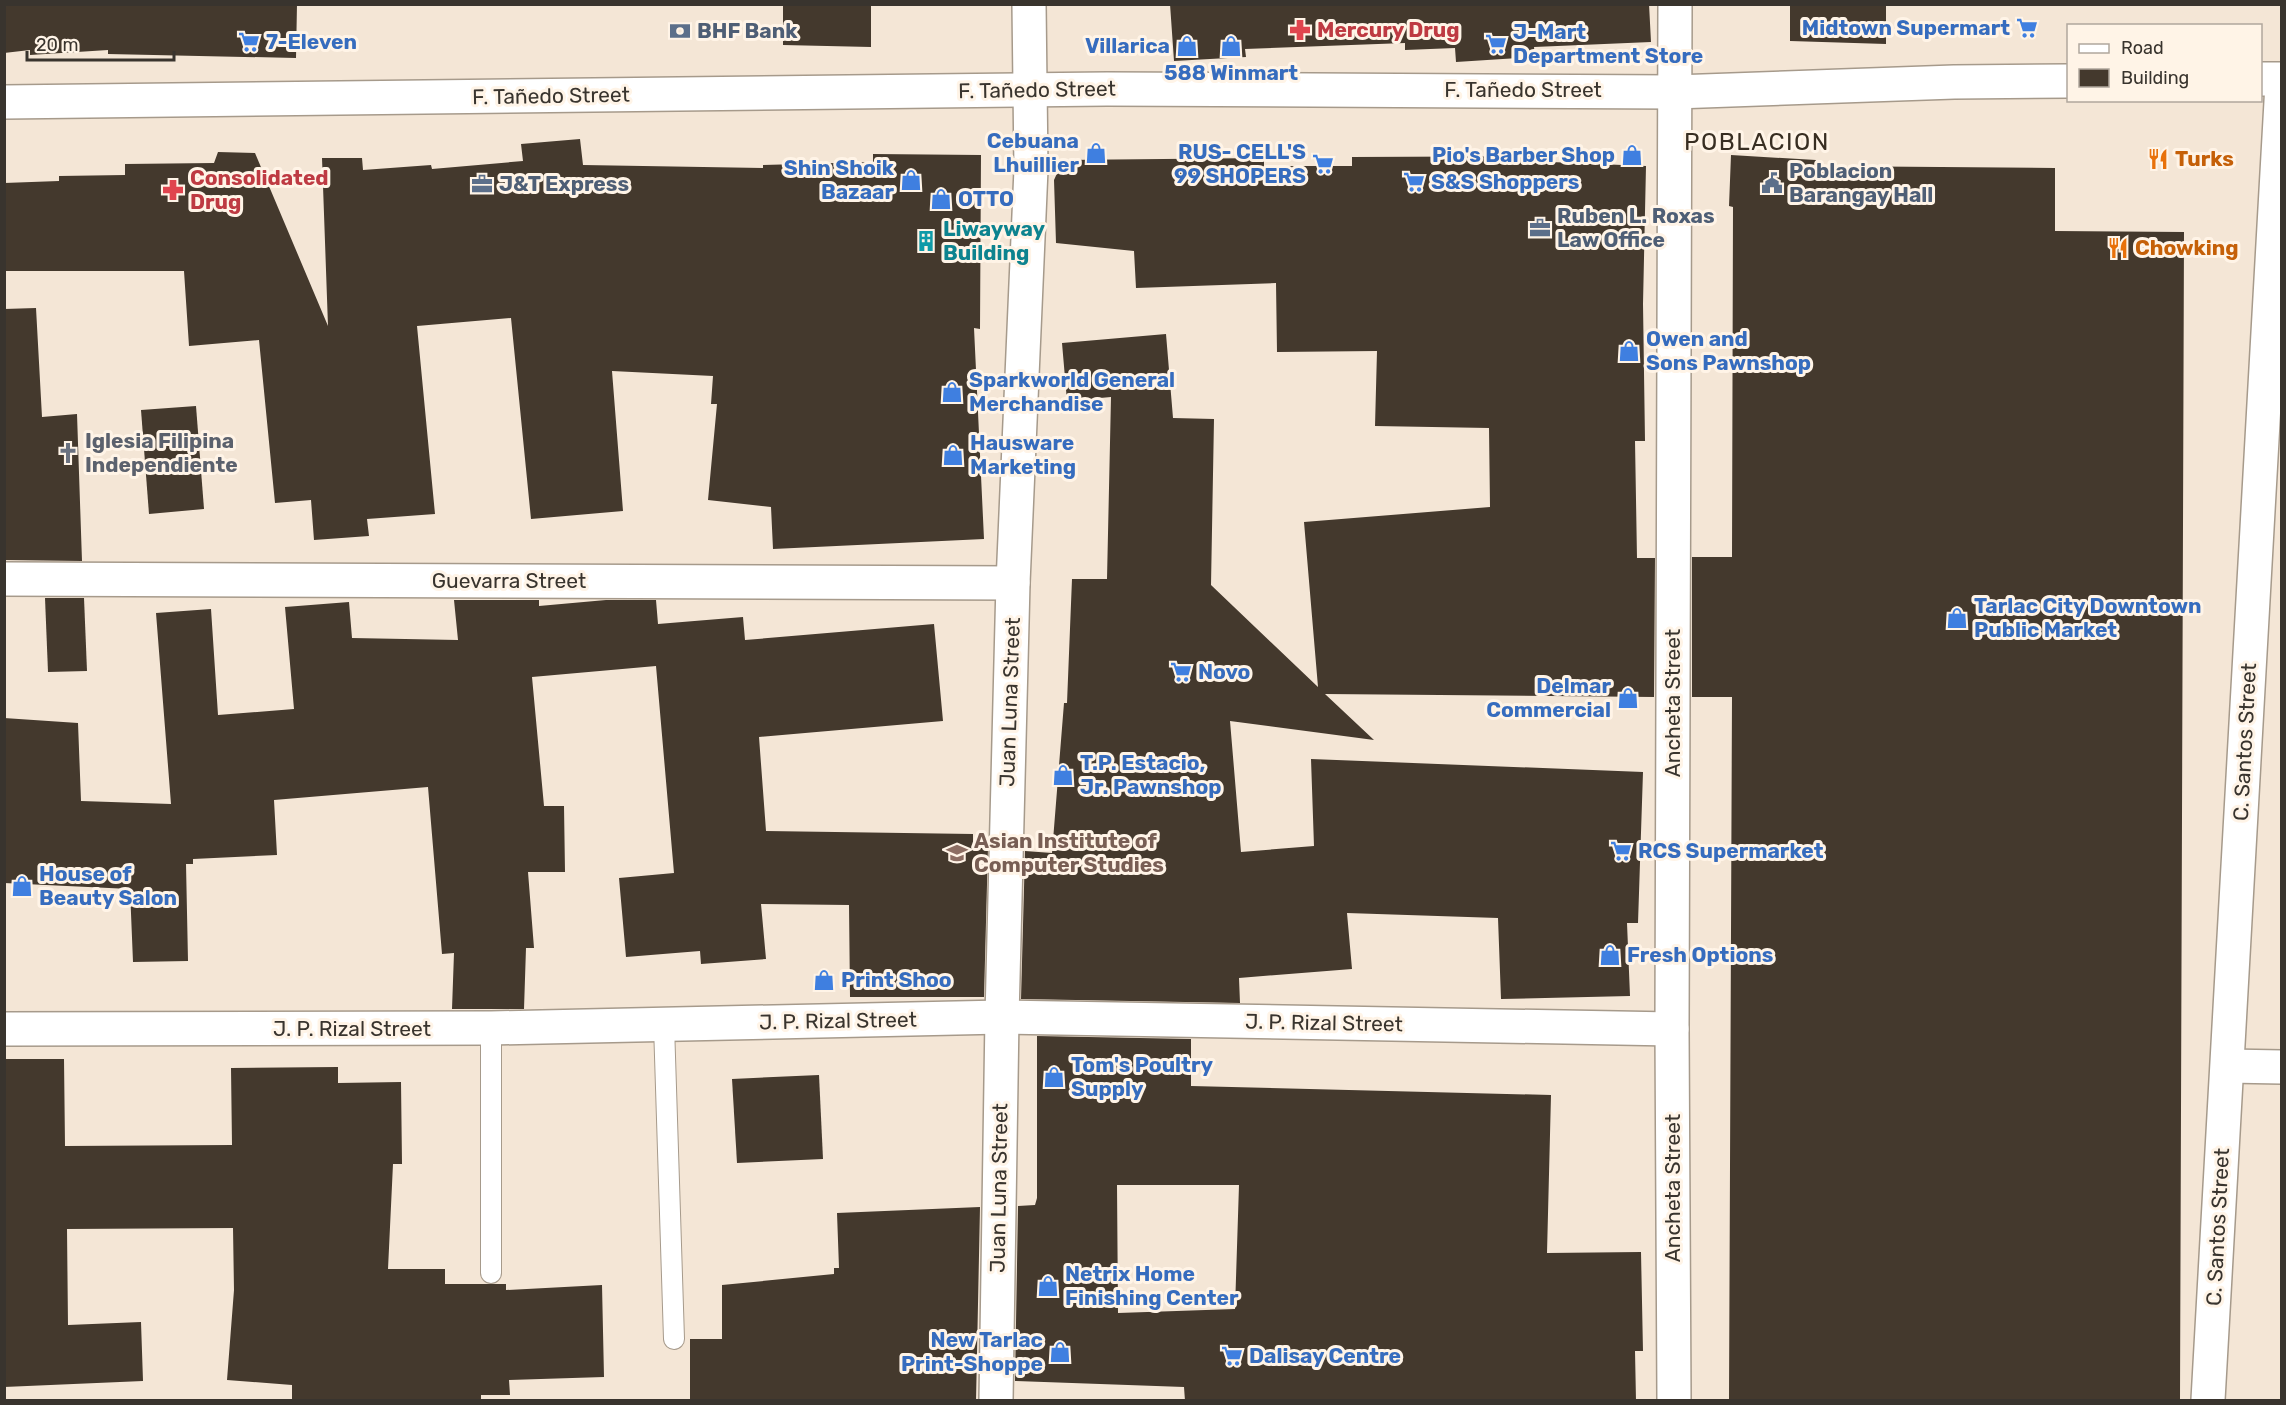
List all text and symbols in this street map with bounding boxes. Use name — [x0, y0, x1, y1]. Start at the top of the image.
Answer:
place label: Midtown Supermart — [1802, 15, 2010, 40]
supermarket icon: Midtown Supermart — [2015, 16, 2039, 40]
place label: Mercury Drug — [1317, 17, 1460, 42]
place label: BHF Bank — [697, 18, 798, 43]
pharmacy icon: Mercury Drug — [1288, 18, 1312, 42]
bank icon: BHF Bank — [668, 19, 692, 43]
place label: J-Mart Department Store — [1513, 19, 1703, 68]
scale bar — [27, 24, 174, 62]
legend — [2067, 24, 2262, 102]
place label: 7-Eleven — [266, 29, 357, 54]
supermarket icon: 7-Eleven — [237, 30, 261, 54]
supermarket icon: J-Mart Department Store — [1484, 32, 1508, 56]
place label: Villarica — [1085, 33, 1170, 58]
text: 20 m — [36, 34, 78, 56]
shop icon: Villarica — [1175, 34, 1199, 58]
shop icon: 588 Winmart — [1219, 34, 1243, 58]
text: Road — [2121, 37, 2164, 59]
place label: 588 Winmart — [1164, 60, 1298, 85]
text: Building — [2121, 67, 2189, 89]
street label: F. Tañedo Street — [958, 76, 1116, 103]
street label: F. Tañedo Street — [1444, 77, 1602, 102]
street label: F. Tañedo Street — [472, 82, 630, 109]
place label: Cebuana Lhuillier — [987, 128, 1079, 177]
district label: POBLACION — [1684, 128, 1830, 156]
place label: RUS- CELL'S 99 SHOPERS — [1174, 139, 1306, 188]
shop icon: Cebuana Lhuillier — [1084, 141, 1108, 165]
place label: Pio's Barber Shop — [1432, 142, 1615, 167]
shop icon: Pio's Barber Shop — [1620, 143, 1644, 167]
place label: Turks — [2175, 146, 2234, 171]
restaurant icon: Turks — [2146, 147, 2170, 171]
supermarket icon: RUS- CELL'S 99 SHOPERS — [1311, 152, 1335, 176]
place label: Shin Shoik Bazaar — [784, 155, 895, 204]
place label: Poblacion Barangay Hall — [1789, 158, 1933, 207]
place label: Consolidated Drug — [190, 165, 329, 214]
shop icon: Shin Shoik Bazaar — [899, 168, 923, 192]
place label: S&S Shoppers — [1431, 169, 1579, 194]
supermarket icon: S&S Shoppers — [1402, 170, 1426, 194]
place label: J&T Express — [499, 171, 629, 196]
public building icon: Poblacion Barangay Hall — [1760, 171, 1784, 195]
office icon: J&T Express — [470, 172, 494, 196]
pharmacy icon: Consolidated Drug — [161, 178, 185, 202]
place label: OTTO — [958, 186, 1014, 211]
shop icon: OTTO — [929, 187, 953, 211]
place label: Ruben L. Roxas Law Office — [1557, 203, 1715, 252]
place label: Liwayway Building — [943, 216, 1046, 265]
office icon: Ruben L. Roxas Law Office — [1528, 216, 1552, 240]
building icon: Liwayway Building — [914, 229, 938, 253]
place label: Chowking — [2135, 235, 2239, 260]
restaurant icon: Chowking — [2106, 236, 2130, 260]
place label: Owen and Sons Pawnshop — [1646, 326, 1811, 375]
shop icon: Owen and Sons Pawnshop — [1617, 339, 1641, 363]
place label: Sparkworld General Merchandise — [969, 367, 1175, 416]
shop icon: Sparkworld General Merchandise — [940, 380, 964, 404]
place label: Iglesia Filipina Independiente — [85, 428, 238, 477]
place label: Hausware Marketing — [970, 430, 1076, 479]
church icon: Iglesia Filipina Independiente — [56, 441, 80, 465]
shop icon: Hausware Marketing — [941, 443, 965, 467]
street label: Guevarra Street — [432, 568, 586, 593]
place label: Tarlac City Downtown Public Market — [1974, 593, 2202, 642]
shop icon: Tarlac City Downtown Public Market — [1945, 606, 1969, 630]
street label: Juan Luna Street — [994, 617, 1025, 787]
street label: Ancheta Street — [1660, 629, 1685, 777]
place label: Novo — [1198, 659, 1250, 684]
supermarket icon: Novo — [1169, 660, 1193, 684]
street label: C. Santos Street — [2228, 662, 2261, 822]
place label: Delmar Commercial — [1486, 673, 1611, 722]
shop icon: Delmar Commercial — [1616, 686, 1640, 710]
place label: T.P. Estacio, Jr. Pawnshop — [1080, 750, 1222, 799]
shop icon: T.P. Estacio, Jr. Pawnshop — [1051, 763, 1075, 787]
place label: Asian Institute of Computer Studies — [974, 828, 1164, 877]
place label: RCS Supermarket — [1638, 838, 1824, 863]
supermarket icon: RCS Supermarket — [1609, 839, 1633, 863]
school or university icon: Asian Institute of Computer Studies — [945, 841, 969, 865]
place label: House of Beauty Salon — [39, 861, 177, 910]
shop icon: House of Beauty Salon — [10, 874, 34, 898]
place label: Fresh Options — [1627, 942, 1773, 967]
shop icon: Fresh Options — [1598, 943, 1622, 967]
place label: Print Shoo — [841, 967, 952, 992]
shop icon: Print Shoo — [812, 968, 836, 992]
street label: J. P. Rizal Street — [759, 1007, 917, 1034]
street label: J. P. Rizal Street — [1245, 1009, 1403, 1036]
street label: J. P. Rizal Street — [273, 1016, 431, 1041]
place label: Tom's Poultry Supply — [1071, 1052, 1213, 1101]
shop icon: Tom's Poultry Supply — [1042, 1065, 1066, 1089]
street label: Juan Luna Street — [985, 1103, 1012, 1273]
street label: Ancheta Street — [1660, 1114, 1685, 1262]
street label: C. Santos Street — [2201, 1147, 2234, 1307]
place label: Netrix Home Finishing Center — [1065, 1261, 1239, 1310]
shop icon: Netrix Home Finishing Center — [1036, 1274, 1060, 1298]
place label: New Tarlac Print-Shoppe — [901, 1327, 1043, 1376]
shop icon: New Tarlac Print-Shoppe — [1048, 1340, 1072, 1364]
place label: Dalisay Centre — [1249, 1343, 1401, 1368]
supermarket icon: Dalisay Centre — [1220, 1344, 1244, 1368]

